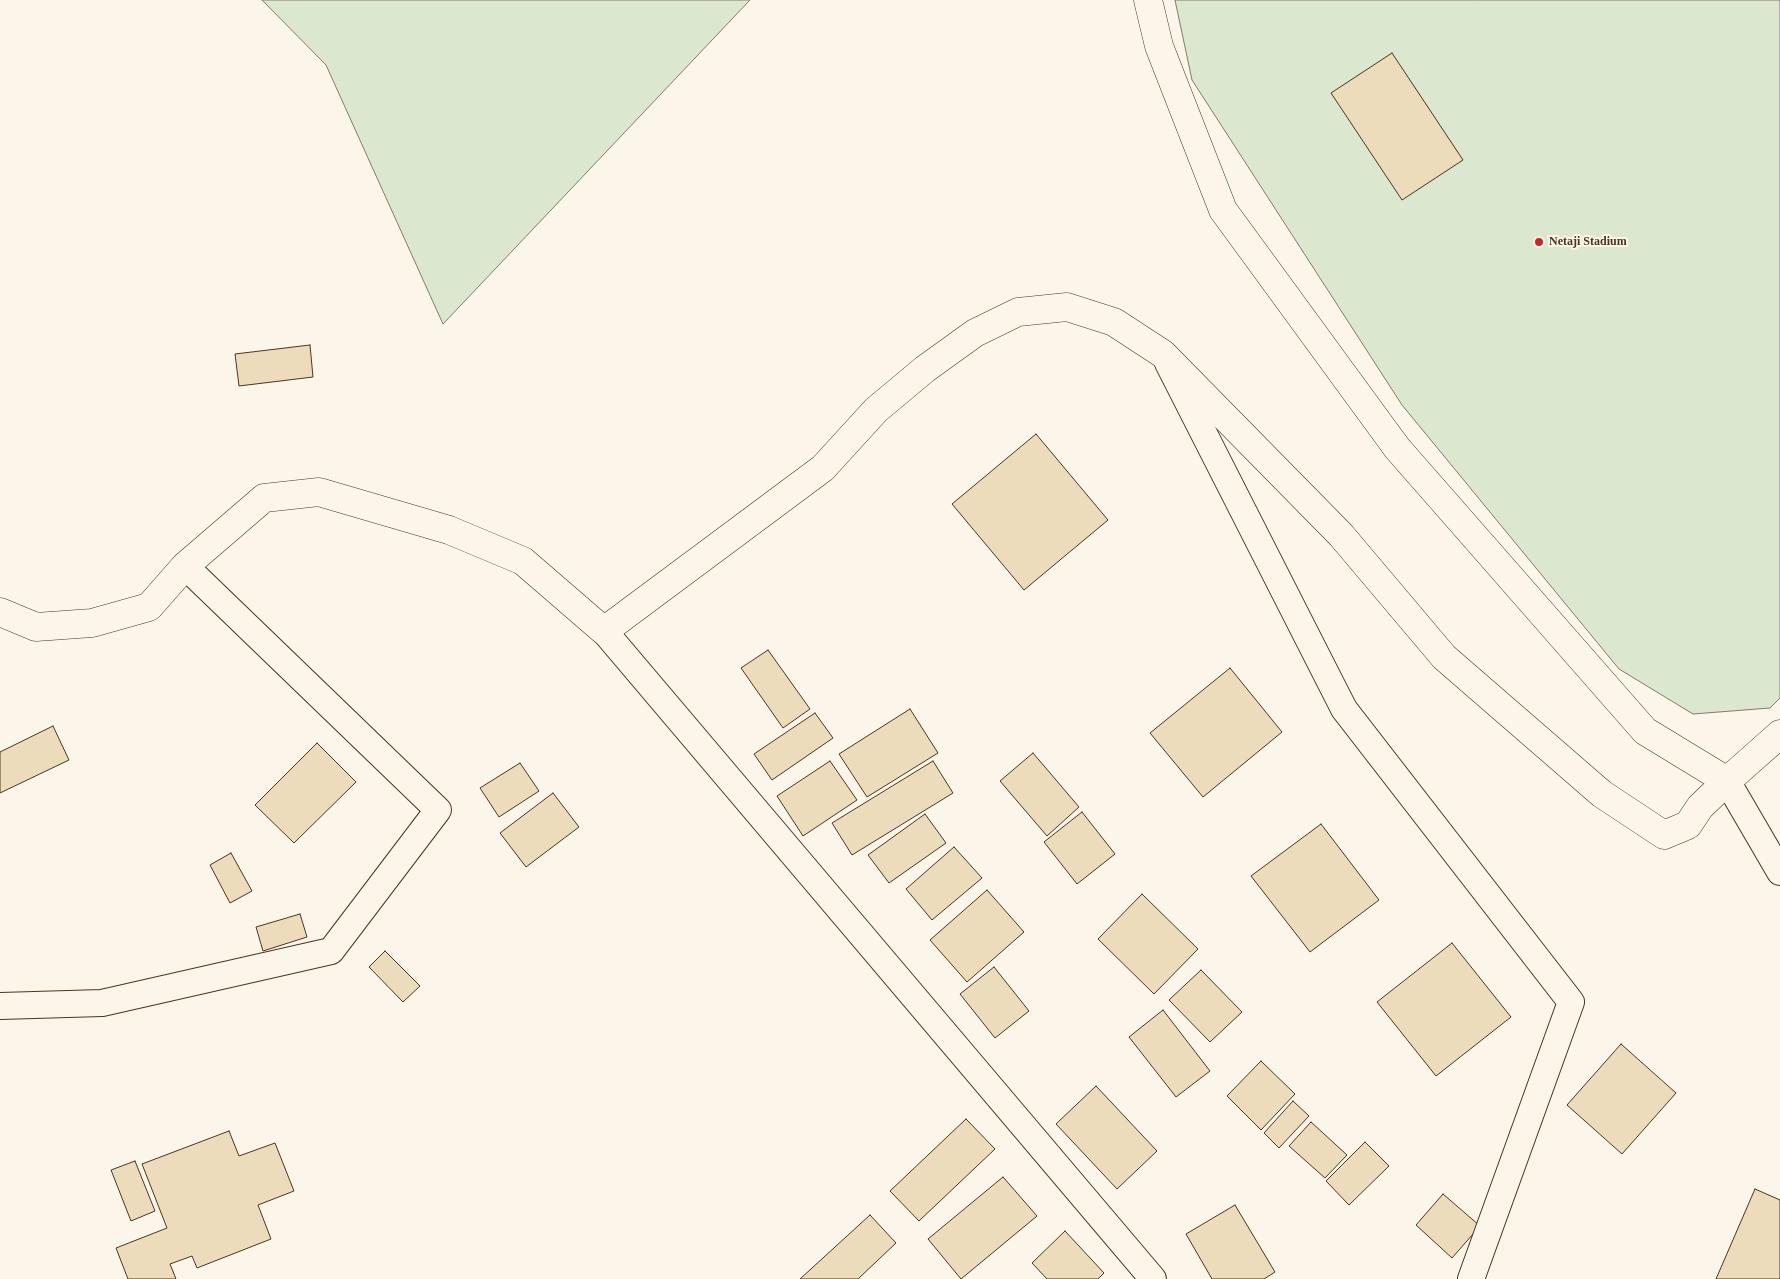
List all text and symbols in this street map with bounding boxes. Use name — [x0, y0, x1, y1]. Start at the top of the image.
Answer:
place label: Netaji Stadium — [1549, 235, 1627, 249]
marker: Netaji Stadium — [1533, 236, 1545, 248]

